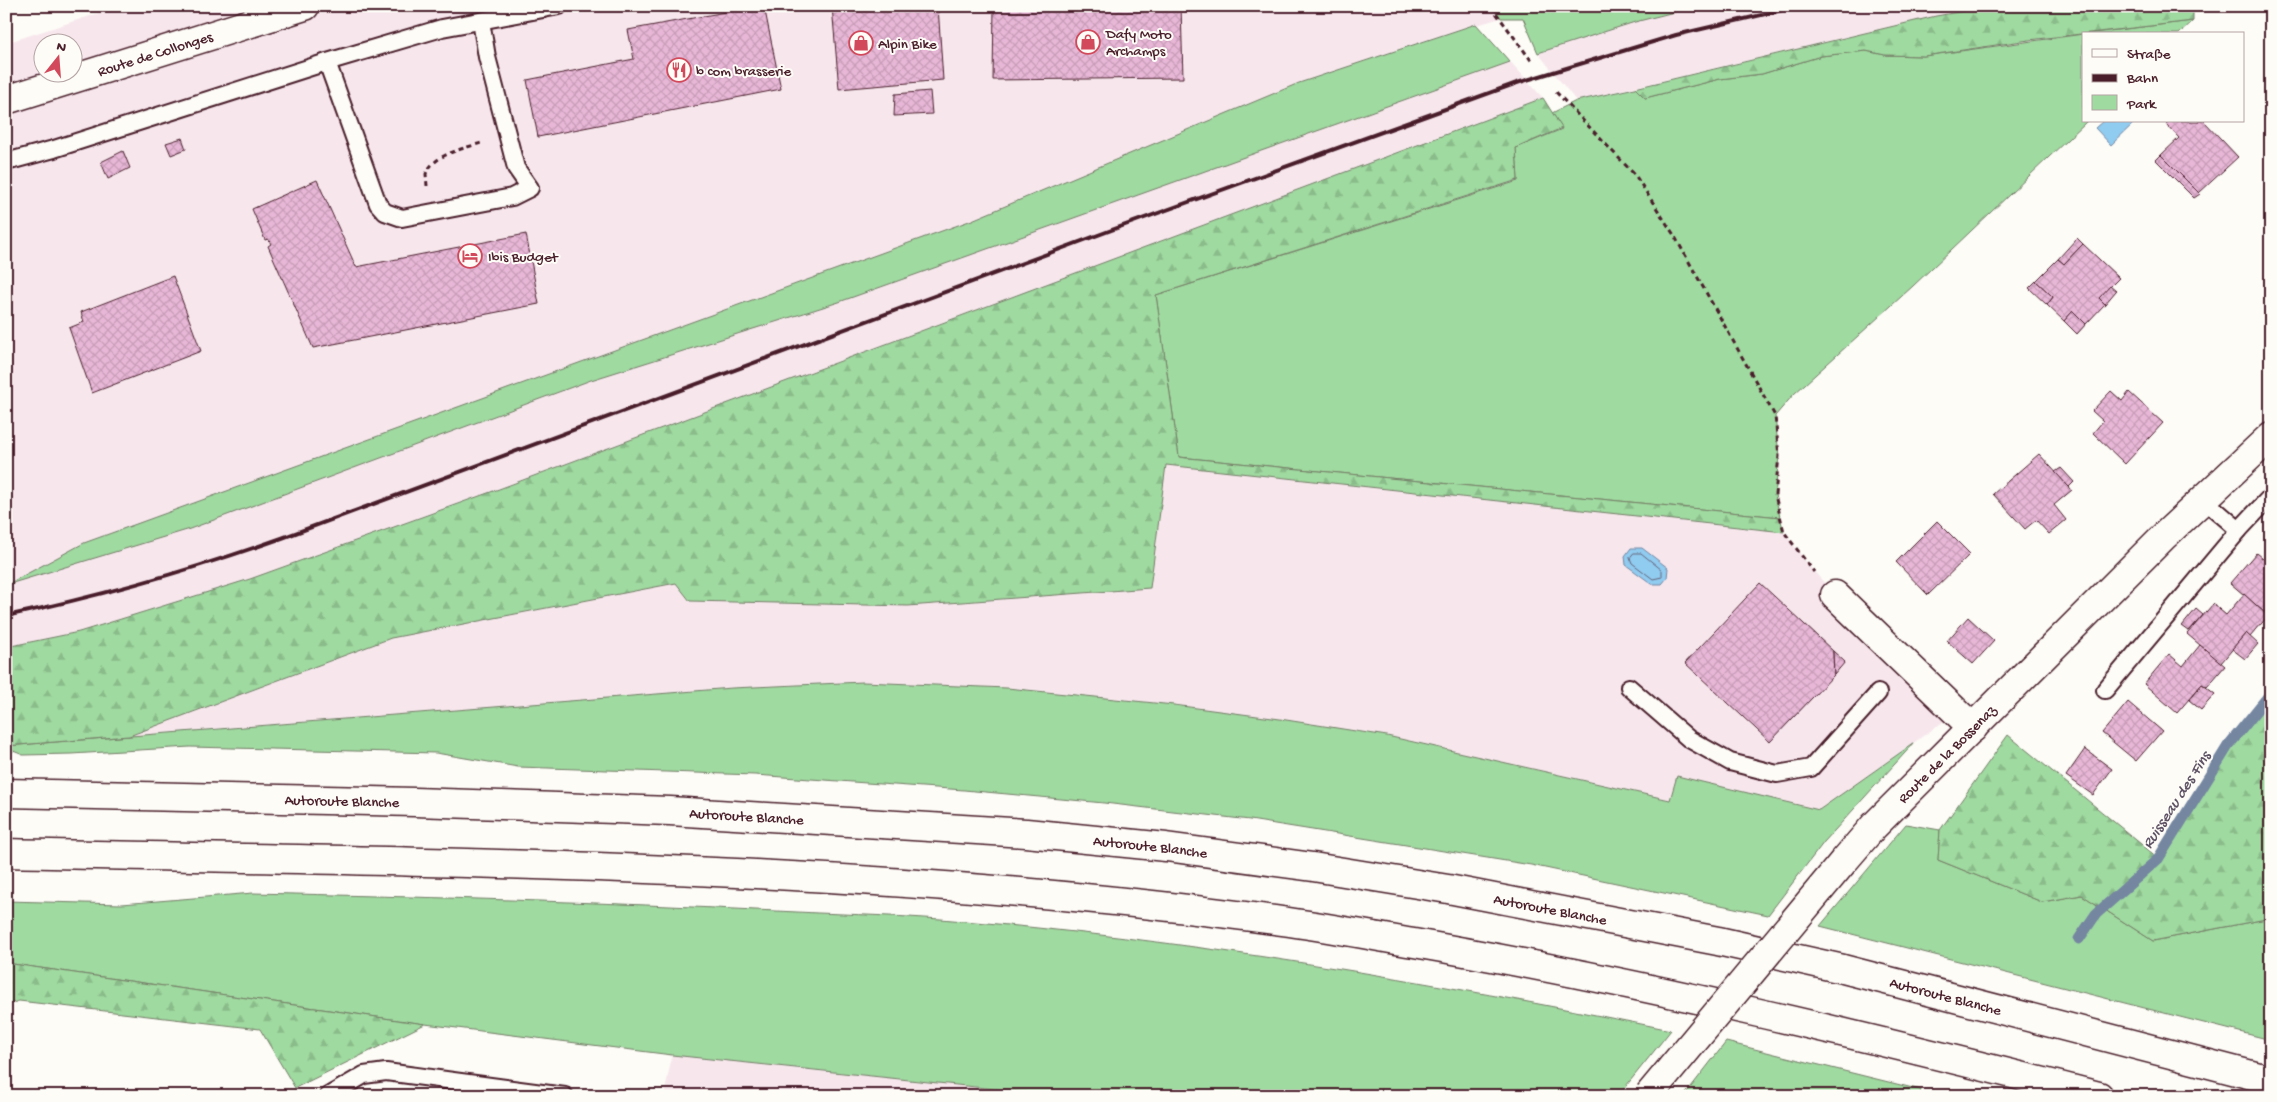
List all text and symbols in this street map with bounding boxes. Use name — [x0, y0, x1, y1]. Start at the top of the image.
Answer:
place label: Dafy Moto Archamps — [1105, 26, 1172, 61]
street label: Route de Collonges — [96, 28, 216, 82]
shop icon: Dafy Moto Archamps — [1075, 29, 1101, 55]
shop icon: Alpin Bike — [848, 30, 874, 56]
north arrow — [32, 32, 82, 82]
legend — [2082, 32, 2244, 122]
place label: Alpin Bike — [878, 36, 937, 54]
text: N — [54, 38, 68, 57]
text: Straße — [2127, 46, 2171, 64]
restaurant icon: b com brasserie — [666, 57, 692, 83]
place label: b com brasserie — [696, 63, 791, 81]
text: Bahn — [2126, 70, 2158, 88]
text: Park — [2126, 96, 2157, 114]
hotel icon: Ibis Budget — [457, 243, 483, 269]
place label: Ibis Budget — [488, 249, 560, 267]
street label: Route de la Bossenaz — [1895, 702, 2001, 808]
water label: Ruisseau des Fins — [2139, 747, 2218, 853]
street label: Autoroute Blanche — [284, 792, 400, 813]
street label: Autoroute Blanche — [689, 805, 805, 830]
street label: Autoroute Blanche — [1092, 833, 1209, 864]
street label: Autoroute Blanche — [1492, 891, 1608, 930]
street label: Autoroute Blanche — [1887, 974, 2003, 1021]

